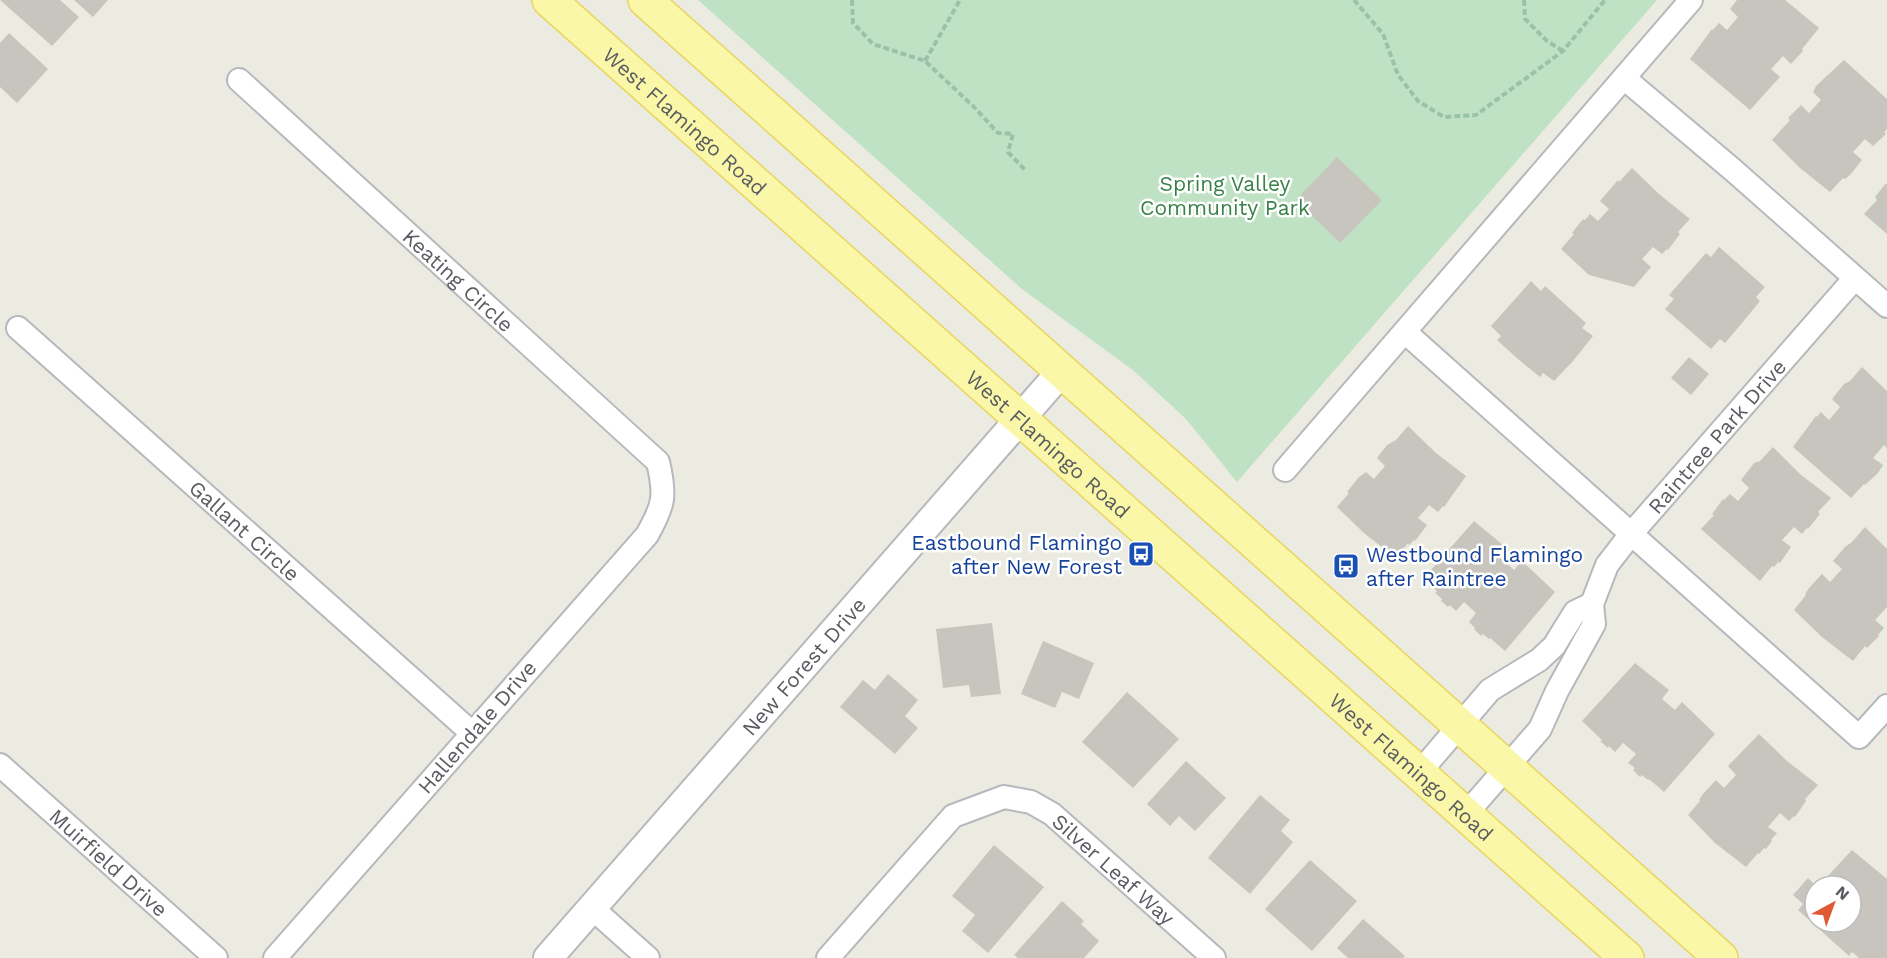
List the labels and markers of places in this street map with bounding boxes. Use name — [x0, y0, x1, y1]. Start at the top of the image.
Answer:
place label: Eastbound Flamingo after New Forest — [911, 530, 1122, 579]
bus stop icon: Eastbound Flamingo after New Forest — [1126, 539, 1156, 569]
place label: Westbound Flamingo after Raintree — [1366, 542, 1583, 591]
bus stop icon: Westbound Flamingo after Raintree — [1331, 551, 1361, 581]

